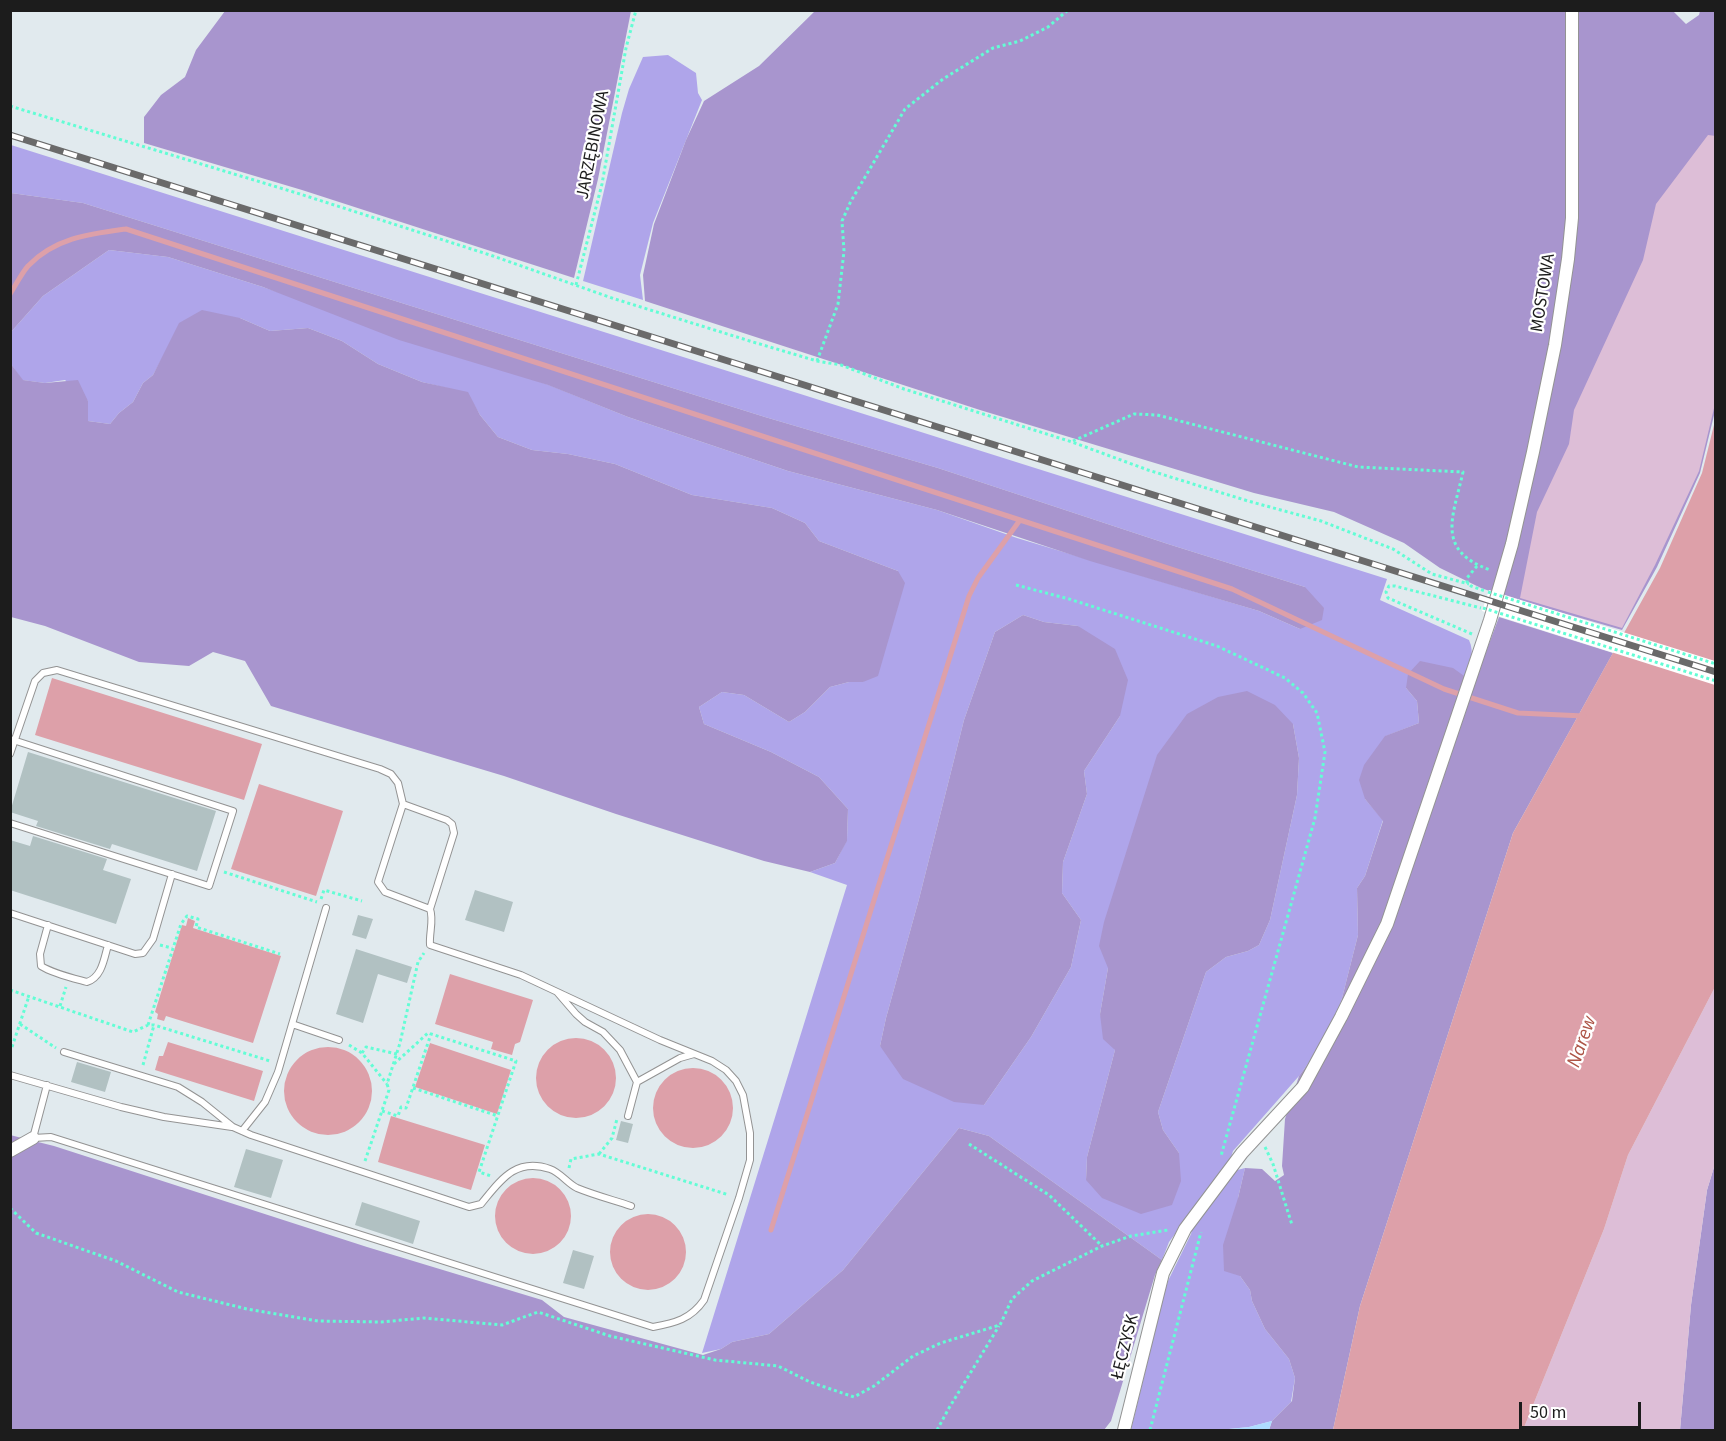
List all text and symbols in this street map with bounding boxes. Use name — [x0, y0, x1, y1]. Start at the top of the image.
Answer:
street label: JARZĘBINOWA — [573, 89, 615, 201]
street label: MOSTOWA — [1527, 252, 1561, 334]
water label: Narew — [1563, 1013, 1603, 1071]
street label: ŁĘCZYSK — [1107, 1312, 1145, 1382]
scale bar — [1522, 1390, 1644, 1428]
text: 50 m — [1530, 1400, 1566, 1425]

